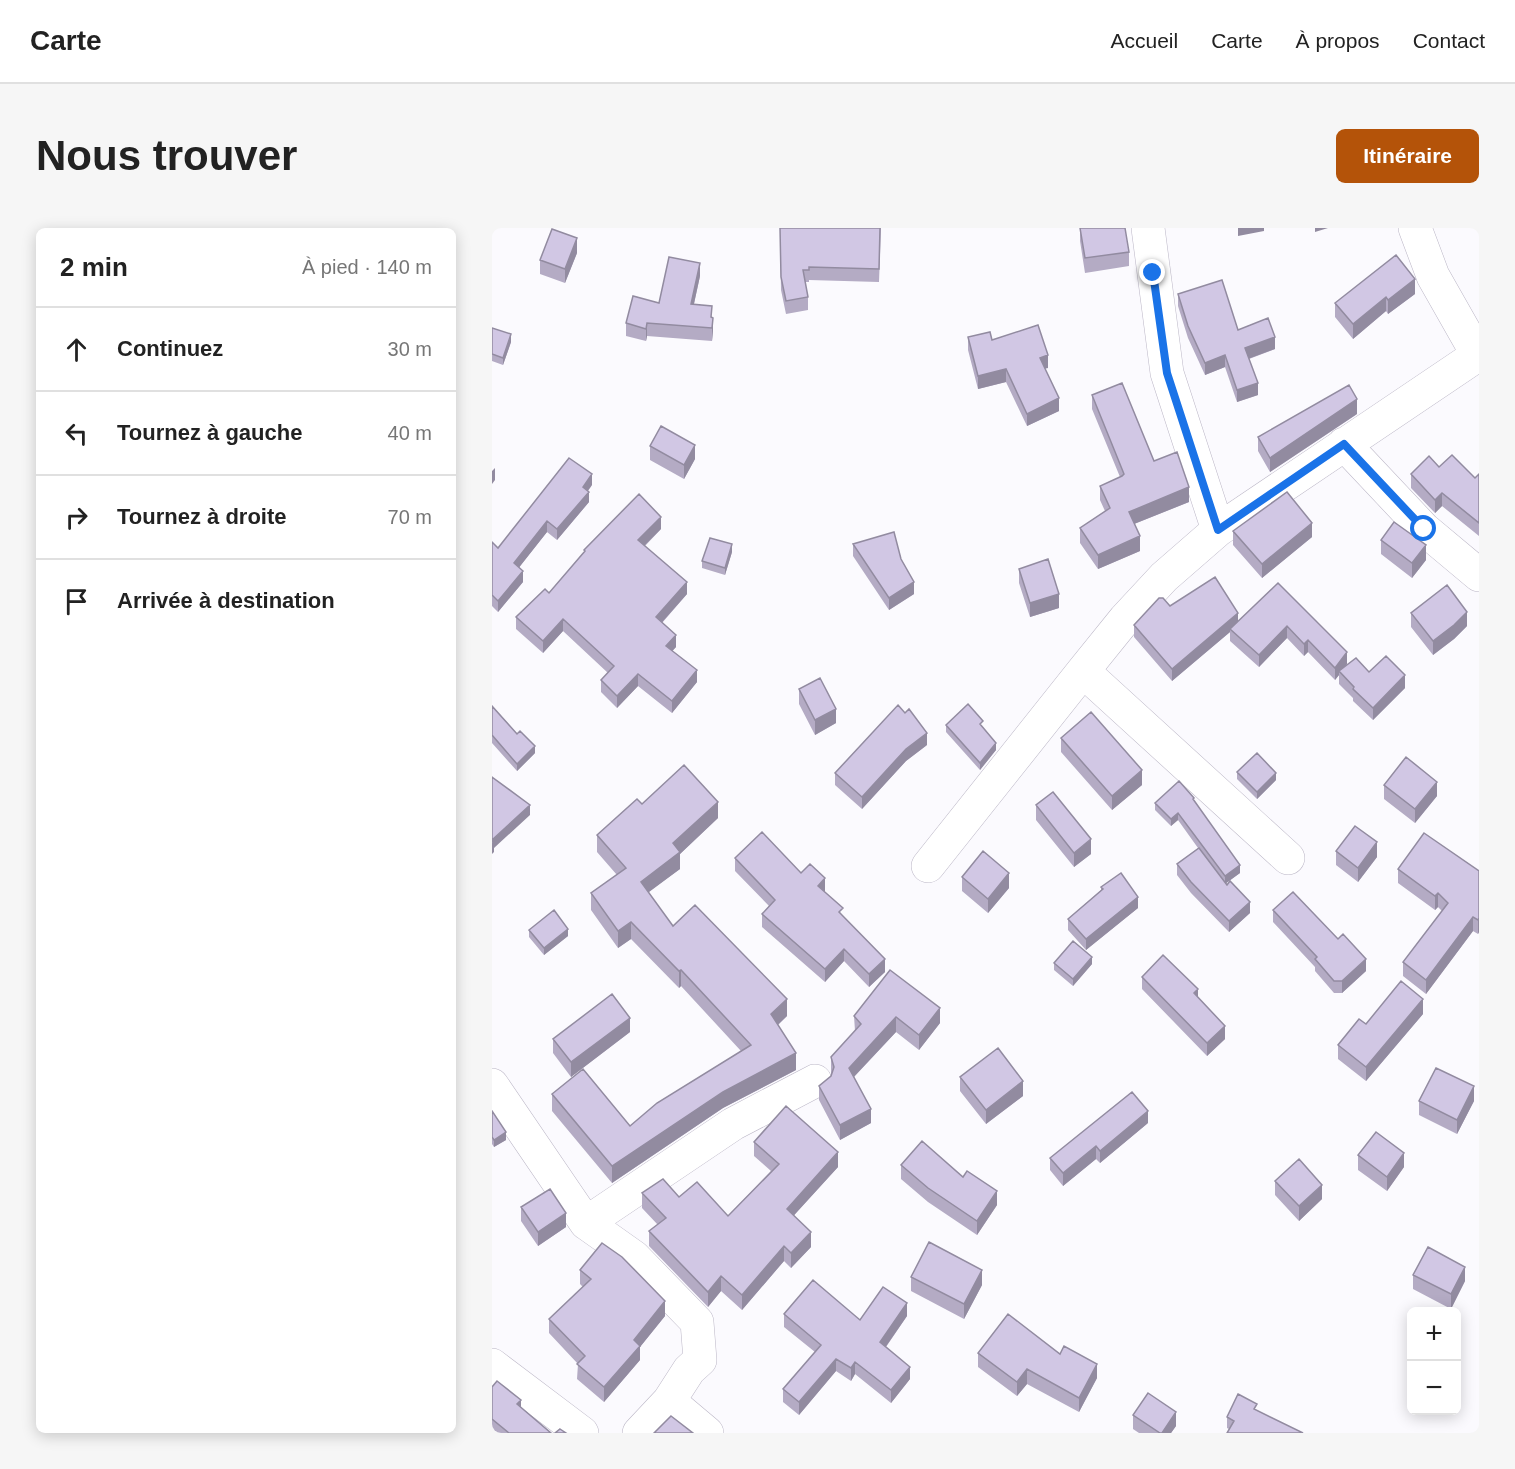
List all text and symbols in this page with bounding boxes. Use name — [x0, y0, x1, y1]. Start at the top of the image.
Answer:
text: Carte — [30, 25, 102, 56]
text: Accueil — [1111, 29, 1178, 52]
text: Carte — [1211, 29, 1263, 52]
text: À propos — [1296, 29, 1380, 52]
text: Contact — [1413, 29, 1485, 52]
button: Itinéraire — [1336, 129, 1479, 183]
text: Nous trouver — [36, 132, 297, 179]
text: 2 min — [60, 252, 128, 282]
text: À pied · 140 m — [302, 256, 432, 278]
route end — [1139, 259, 1165, 285]
icon: ahead — [60, 333, 93, 366]
text: Continuez — [117, 336, 223, 361]
text: 30 m — [388, 338, 432, 360]
icon: left — [60, 417, 93, 450]
text: Tournez à gauche — [117, 420, 302, 445]
text: 40 m — [388, 422, 432, 444]
icon: right — [60, 501, 93, 534]
text: Tournez à droite — [117, 504, 287, 529]
text: 70 m — [388, 506, 432, 528]
route start — [1410, 515, 1436, 541]
icon: arrive — [60, 585, 93, 618]
text: Arrivée à destination — [117, 588, 335, 613]
map controls — [1407, 1307, 1461, 1415]
button: + — [1407, 1307, 1461, 1361]
button: − — [1407, 1361, 1461, 1415]

